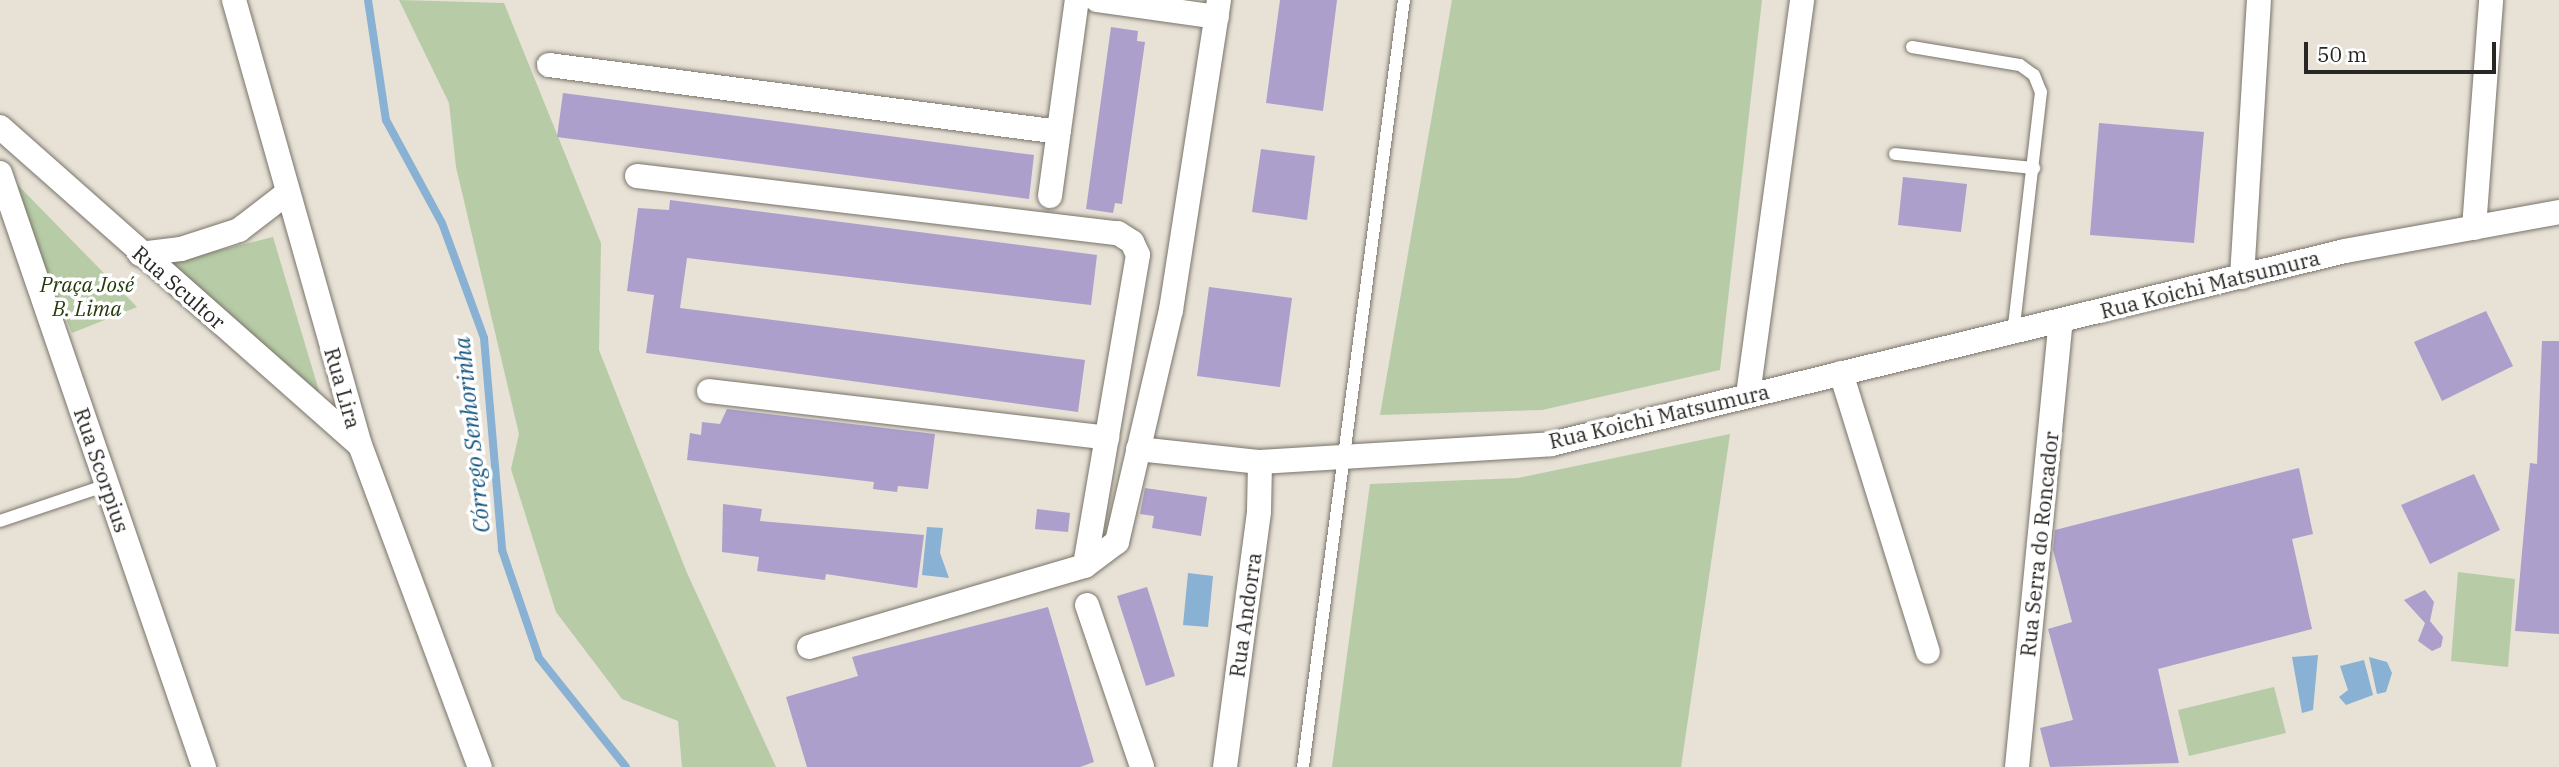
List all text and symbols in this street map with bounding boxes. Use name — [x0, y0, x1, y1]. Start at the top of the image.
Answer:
scale bar — [2307, 28, 2500, 72]
text: 50 m — [2317, 40, 2367, 68]
street label: Rua Scultor — [128, 240, 230, 334]
street label: Rua Koichi Matsumura — [2098, 244, 2322, 324]
park label: Praça José B. Lima — [40, 271, 134, 321]
water label: Córrego Senhorinha — [447, 336, 495, 534]
street label: Rua Lira — [319, 345, 367, 431]
street label: Rua Koichi Matsumura — [1546, 378, 1772, 454]
street label: Rua Scorpius — [69, 404, 135, 536]
street label: Rua Serra do Roncador — [2015, 430, 2063, 658]
street label: Rua Andorra — [1224, 551, 1266, 679]

